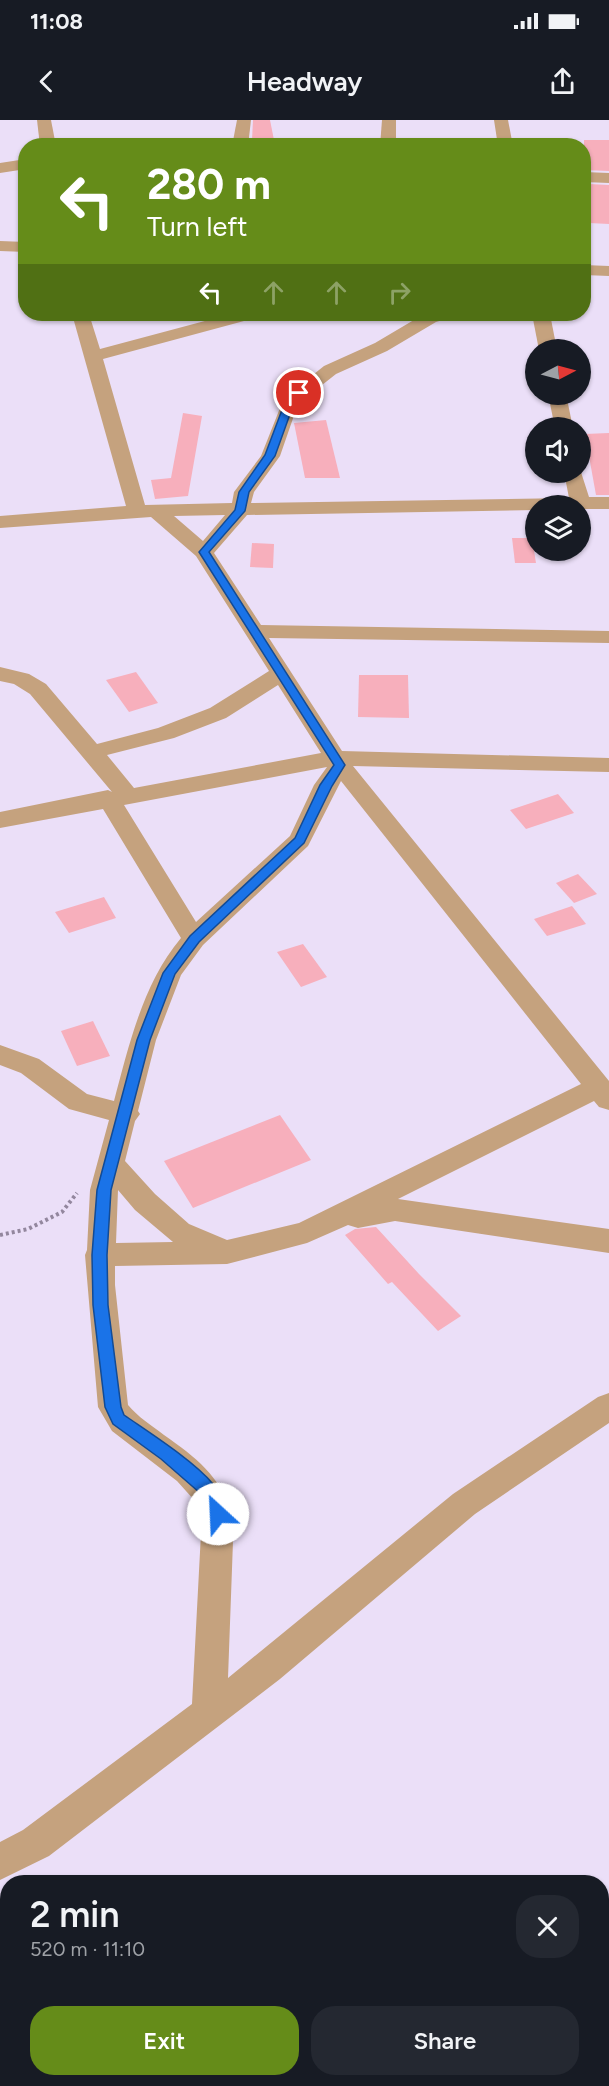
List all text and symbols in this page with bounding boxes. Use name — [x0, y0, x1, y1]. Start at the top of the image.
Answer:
text: 11:08 — [30, 8, 83, 35]
icon: back — [30, 65, 63, 98]
text: Headway — [247, 65, 362, 98]
icon: share — [546, 65, 579, 98]
text: 280 m — [147, 159, 271, 210]
icon: left — [48, 162, 126, 240]
text: Turn left — [147, 210, 247, 243]
icon: left — [194, 276, 227, 309]
icon: ahead — [257, 276, 290, 309]
icon: ahead — [320, 276, 353, 309]
icon: right — [383, 276, 416, 309]
north arrow — [525, 339, 591, 405]
map controls — [525, 339, 591, 561]
pin — [273, 367, 324, 418]
icon: arrive — [282, 376, 315, 409]
button: sound — [525, 417, 591, 483]
button: layers — [525, 495, 591, 561]
position arrow — [186, 1482, 250, 1546]
text: 2 min — [30, 1893, 120, 1936]
button: close — [516, 1895, 579, 1958]
text: 520 m · 11:10 — [30, 1937, 145, 1961]
button: Exit — [30, 2006, 299, 2075]
button: Share — [311, 2006, 579, 2075]

